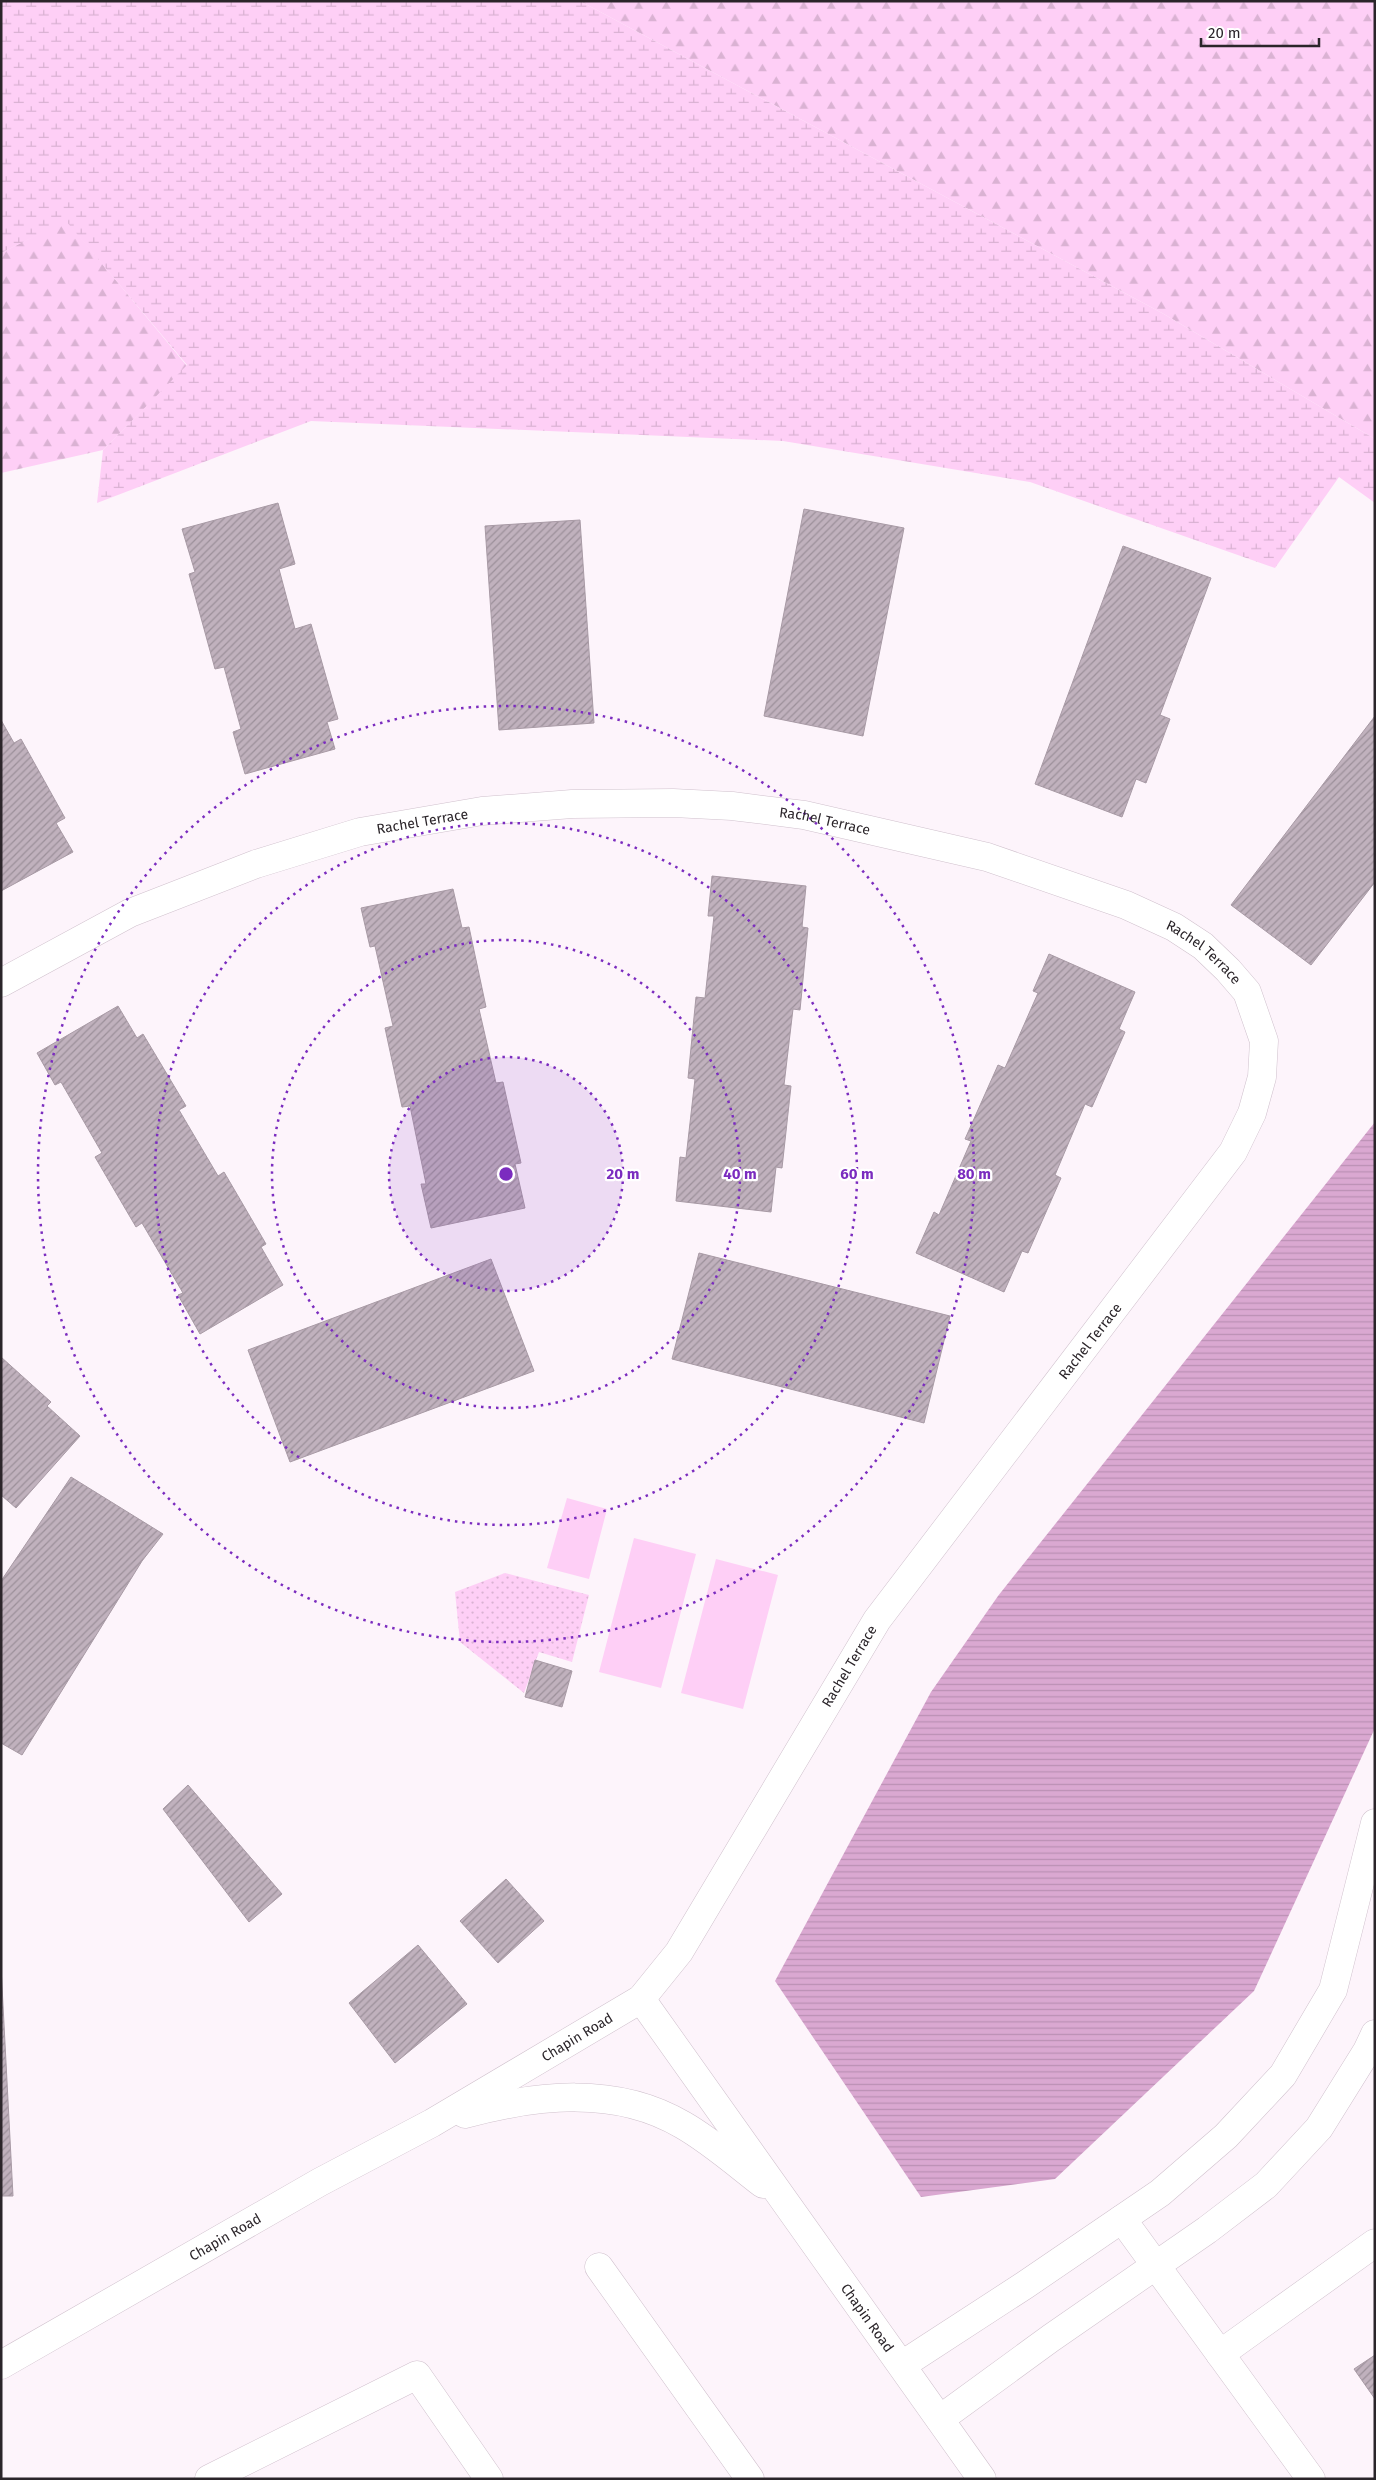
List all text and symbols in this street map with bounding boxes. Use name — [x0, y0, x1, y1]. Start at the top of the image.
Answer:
scale bar — [1201, 15, 1318, 47]
text: 20 m — [1208, 24, 1241, 42]
street label: Rachel Terrace — [778, 804, 872, 839]
street label: Rachel Terrace — [375, 806, 469, 838]
street label: Rachel Terrace — [1164, 917, 1244, 988]
centre of rings — [497, 1165, 515, 1183]
text: 20 m — [607, 1165, 639, 1183]
text: 40 m — [723, 1165, 757, 1183]
text: 60 m — [840, 1165, 874, 1183]
text: 80 m — [957, 1165, 991, 1183]
street label: Rachel Terrace — [1055, 1300, 1126, 1383]
street label: Rachel Terrace — [818, 1622, 880, 1710]
street label: Chapin Road — [539, 2010, 616, 2065]
street label: Chapin Road — [186, 2210, 264, 2265]
street label: Chapin Road — [837, 2280, 897, 2356]

